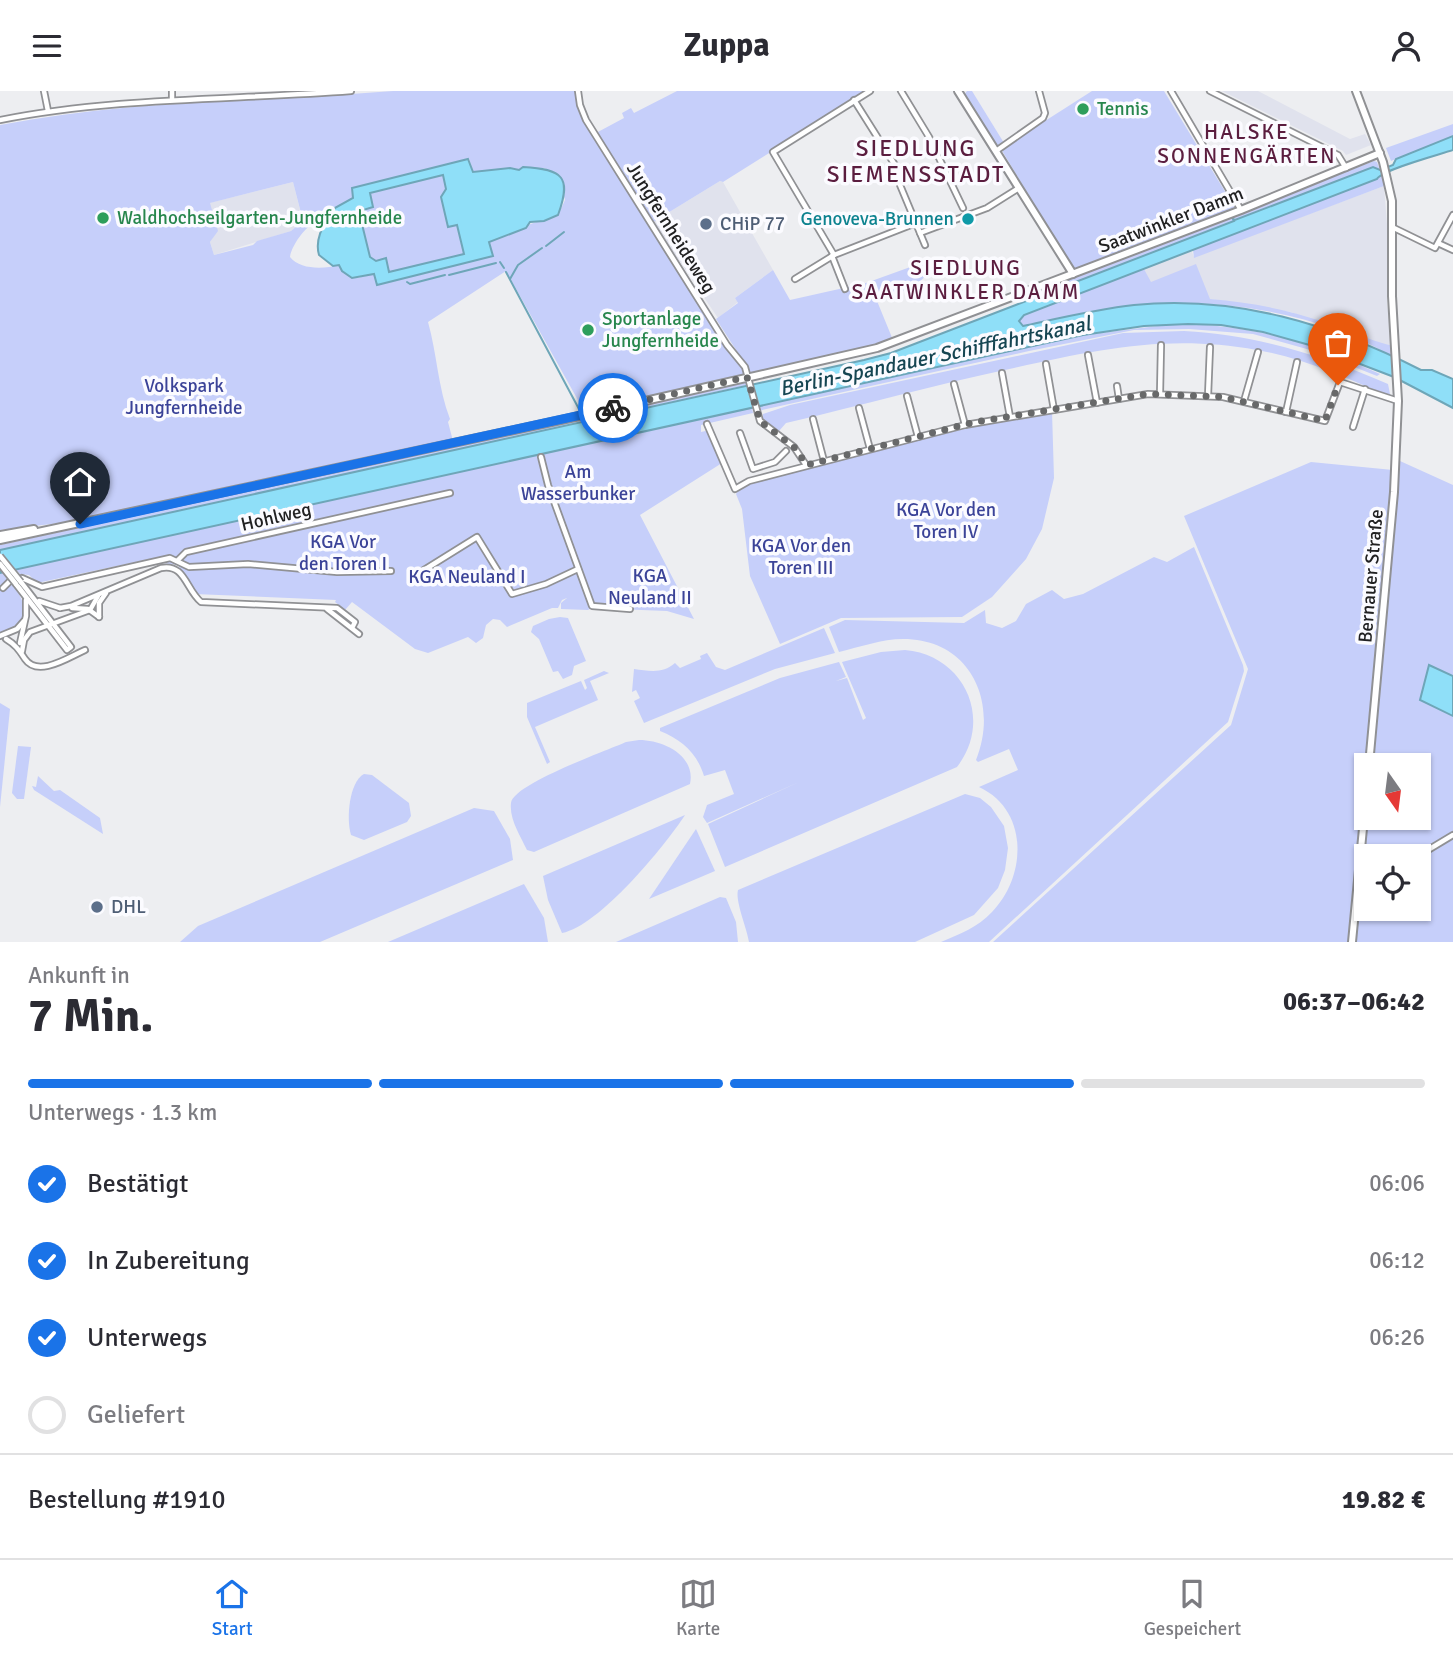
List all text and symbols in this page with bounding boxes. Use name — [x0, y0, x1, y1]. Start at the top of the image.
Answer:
text: Zuppa — [683, 26, 770, 65]
icon: menu — [28, 27, 66, 65]
icon: person — [1387, 27, 1425, 65]
place label: Tennis — [1097, 97, 1148, 121]
marker: Tennis — [1075, 101, 1091, 117]
district label: HALSKE SONNENGÄRTEN — [1157, 119, 1337, 169]
district label: SIEDLUNG SIEMENSSTADT — [827, 134, 1005, 189]
street label: Jungfernheideweg — [621, 158, 721, 298]
street label: Saatwinkler Damm — [1095, 181, 1247, 259]
place label: Waldhochseilgarten-Jungfernheide — [117, 206, 402, 230]
place label: Genoveva-Brunnen — [800, 207, 954, 231]
marker: Waldhochseilgarten-Jungfernheide — [95, 210, 111, 226]
marker: Genoveva-Brunnen — [960, 211, 976, 227]
place label: CHiP 77 — [720, 212, 785, 236]
marker: CHiP 77 — [698, 216, 714, 232]
district label: SIEDLUNG SAATWINKLER DAMM — [851, 255, 1081, 305]
place label: Sportanlage Jungfernheide — [602, 307, 719, 353]
water label: Berlin-Spandauer Schifffahrtskanal — [777, 310, 1095, 402]
pin — [1308, 313, 1368, 385]
marker: Sportanlage Jungfernheide — [580, 322, 596, 338]
icon: bag — [1319, 324, 1357, 362]
courier — [578, 373, 648, 443]
park label: Volkspark Jungfernheide — [126, 374, 242, 420]
icon: bike — [594, 389, 632, 427]
pin — [50, 452, 110, 524]
park label: Am Wasserbunker — [521, 460, 635, 506]
icon: home — [61, 463, 99, 501]
street label: Hohlweg — [238, 497, 314, 537]
park label: KGA Vor den Toren IV — [896, 498, 996, 544]
street label: Bernauer Straße — [1353, 508, 1389, 644]
park label: KGA Vor den Toren I — [299, 530, 387, 576]
park label: KGA Vor den Toren III — [751, 534, 851, 580]
park label: KGA Neuland II — [608, 564, 692, 610]
park label: KGA Neuland I — [408, 565, 526, 589]
north arrow — [1354, 753, 1432, 829]
map controls — [1354, 753, 1431, 921]
button: locate — [1354, 844, 1431, 921]
place label: DHL — [111, 895, 146, 919]
marker: DHL — [89, 899, 105, 915]
text: Ankunft in — [28, 961, 130, 990]
text: 06:37–06:42 — [1283, 986, 1425, 1018]
text: 7 Min. — [28, 988, 153, 1044]
text: Unterwegs · 1.3 km — [28, 1098, 217, 1127]
icon: check — [28, 1165, 66, 1203]
text: Bestätigt — [87, 1168, 188, 1200]
text: 06:06 — [1369, 1169, 1425, 1198]
icon: check — [28, 1242, 66, 1280]
text: In Zubereitung — [87, 1245, 250, 1277]
text: 06:12 — [1369, 1246, 1425, 1275]
icon: check — [28, 1319, 66, 1357]
text: Unterwegs — [87, 1322, 207, 1354]
text: 06:26 — [1369, 1323, 1425, 1352]
text: Geliefert — [87, 1399, 185, 1431]
text: Bestellung #1910 — [28, 1484, 225, 1516]
text: 19.82 € — [1342, 1484, 1425, 1516]
tab: Start — [212, 1575, 253, 1641]
tab: Karte — [676, 1575, 720, 1641]
tab: Gespeichert — [1144, 1575, 1241, 1641]

